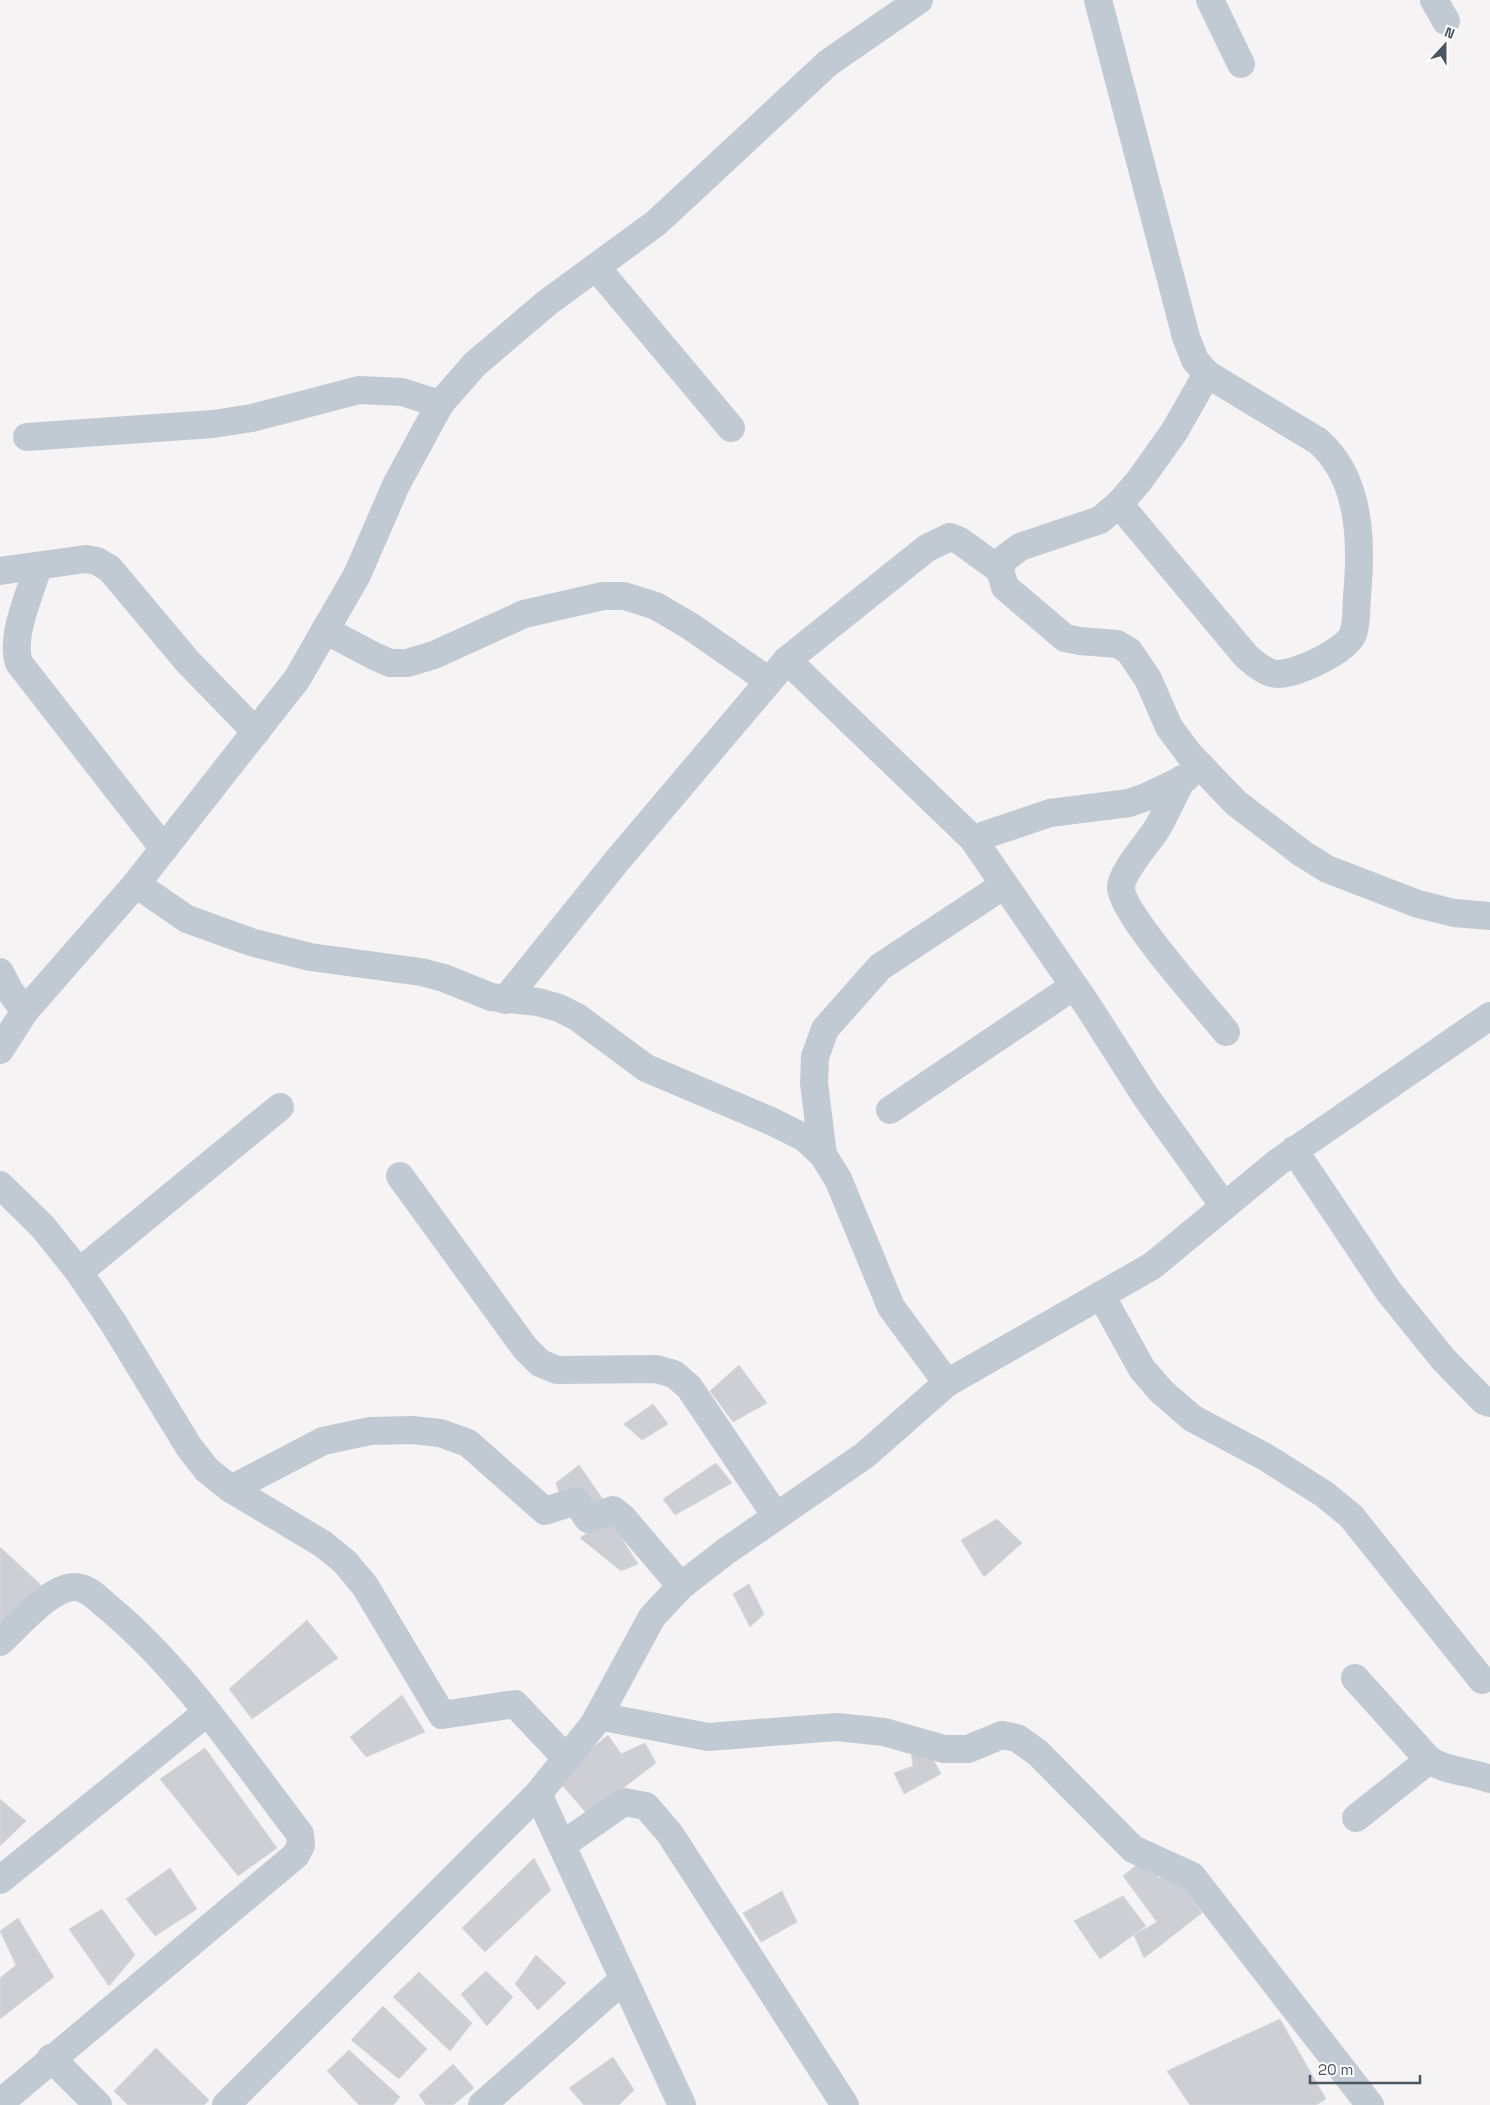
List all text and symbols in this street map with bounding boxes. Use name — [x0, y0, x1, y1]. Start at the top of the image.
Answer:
north arrow — [1420, 20, 1470, 70]
text: N — [1442, 23, 1457, 43]
scale bar — [1310, 2052, 1420, 2084]
text: 20 m — [1318, 2060, 1353, 2079]

